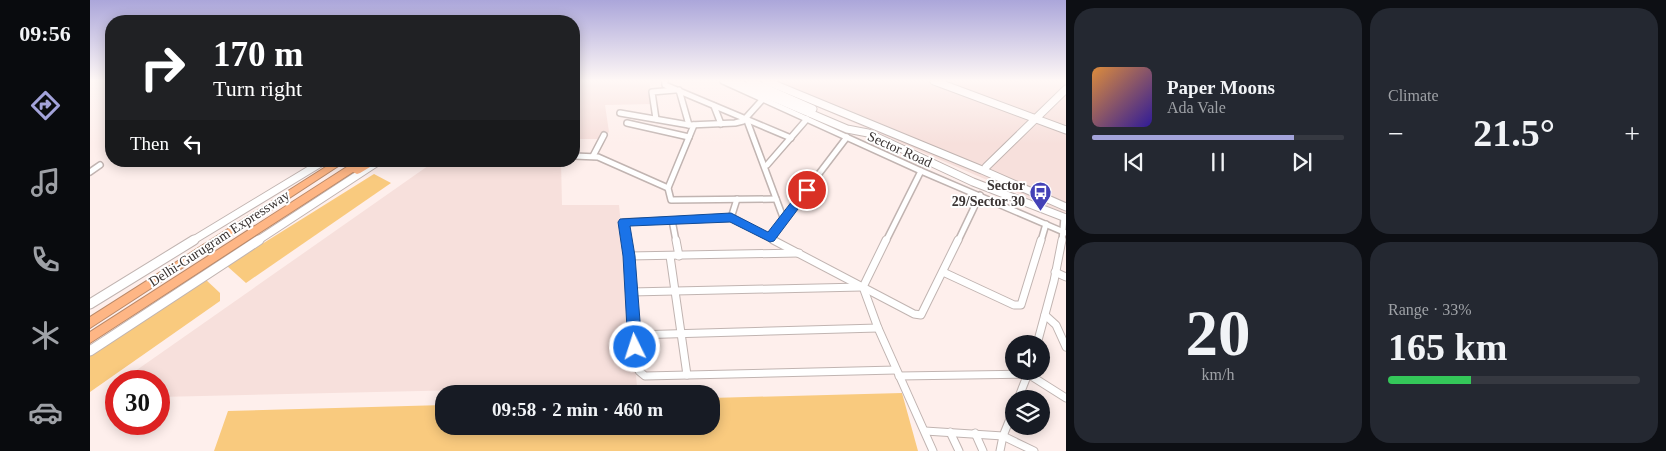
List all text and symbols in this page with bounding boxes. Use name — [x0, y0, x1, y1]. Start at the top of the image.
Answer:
text: 09:56 — [19, 21, 71, 46]
icon: right — [130, 35, 195, 100]
text: 170 m — [213, 35, 303, 74]
text: Turn right — [213, 76, 302, 101]
text: Paper Moons — [1167, 77, 1275, 98]
text: Climate — [1388, 87, 1439, 104]
icon: directions — [28, 88, 63, 123]
text: Ada Vale — [1167, 99, 1226, 116]
text: 21.5° — [1473, 112, 1555, 154]
text: − — [1388, 118, 1404, 149]
text: + — [1624, 118, 1640, 149]
street label: Sector Road — [865, 129, 934, 170]
icon: left — [179, 130, 207, 158]
text: Then — [130, 133, 169, 154]
icon: previous — [1120, 148, 1148, 176]
icon: pause — [1204, 148, 1232, 176]
icon: next — [1288, 148, 1316, 176]
icon: music — [28, 165, 63, 200]
pin — [786, 169, 828, 211]
icon: arrive — [793, 176, 821, 204]
place label: Sector 29/Sector 30 — [952, 178, 1025, 209]
bus stop icon: Sector 29/Sector 30 — [1029, 181, 1053, 212]
street label: Delhi-Gurugram Expressway — [146, 187, 292, 289]
icon: phone — [28, 242, 63, 277]
text: 20 — [1186, 297, 1251, 369]
text: Range · 33% — [1388, 301, 1472, 318]
icon: climate — [28, 318, 63, 353]
position arrow — [608, 320, 660, 372]
text: 165 km — [1388, 326, 1507, 368]
map controls — [1005, 335, 1050, 435]
button: sound — [1005, 335, 1050, 380]
text: km/h — [1202, 366, 1234, 383]
speed limit sign: 30 — [105, 370, 170, 435]
button: layers — [1005, 390, 1050, 435]
icon: car — [28, 395, 63, 430]
text: 09:58 · 2 min · 460 m — [492, 399, 663, 420]

